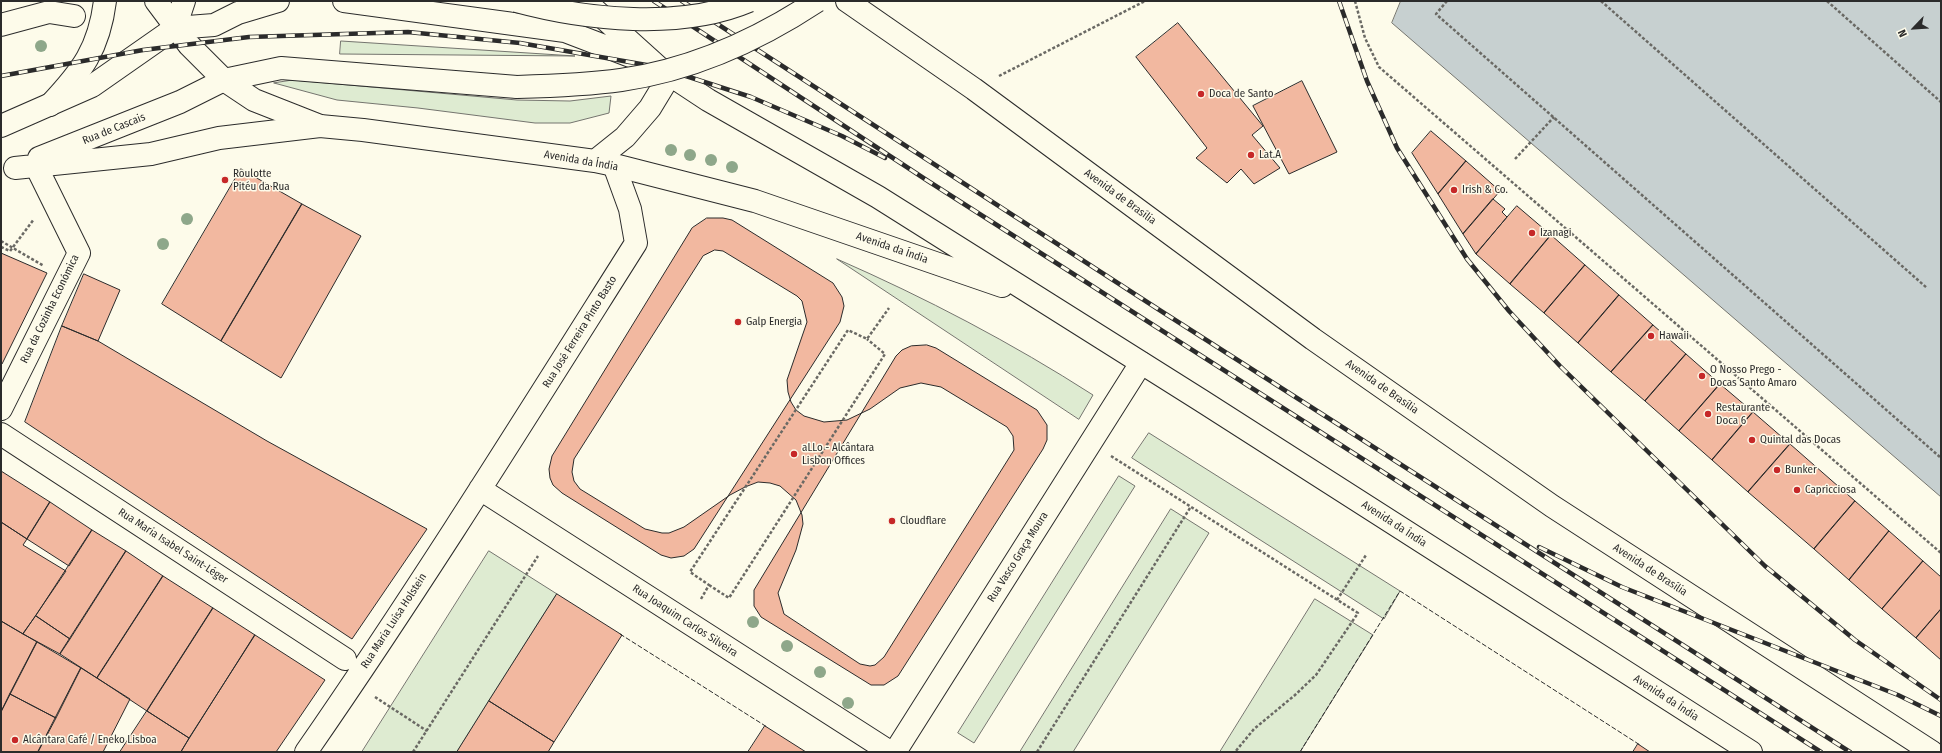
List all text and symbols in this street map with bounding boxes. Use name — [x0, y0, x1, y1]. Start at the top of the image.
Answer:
north arrow — [1894, 8, 1934, 48]
text: N — [1895, 28, 1910, 39]
place label: Doca de Santo — [1209, 87, 1274, 101]
marker: Doca de Santo — [1196, 89, 1206, 99]
street label: Rua de Cascais — [81, 110, 147, 148]
street label: Avenida da Índia — [543, 148, 619, 174]
place label: Lat.A — [1259, 148, 1281, 162]
marker: Lat.A — [1246, 150, 1256, 160]
street label: Avenida de Brasília — [1081, 166, 1159, 228]
place label: Roulotte Pitéu da Rua — [233, 167, 290, 193]
marker: Roulotte Pitéu da Rua — [220, 175, 230, 185]
place label: Irish & Co. — [1462, 183, 1508, 197]
marker: Irish & Co. — [1449, 185, 1459, 195]
place label: Izanagi — [1540, 226, 1572, 240]
marker: Izanagi — [1527, 228, 1537, 238]
street label: Avenida da Índia — [854, 230, 930, 266]
street label: Rua da Cozinha Económica — [18, 252, 82, 366]
street label: Rua José Ferreira Pinto Basto — [540, 274, 620, 390]
place label: Galp Energia — [746, 315, 802, 329]
marker: Galp Energia — [733, 317, 743, 327]
place label: Hawaii — [1659, 329, 1689, 343]
marker: Hawaii — [1646, 331, 1656, 341]
street label: Avenida de Brasília — [1343, 357, 1421, 417]
place label: O Nosso Prego - Docas Santo Amaro — [1710, 363, 1797, 389]
marker: O Nosso Prego - Docas Santo Amaro — [1697, 371, 1707, 381]
place label: Restaurante Doca 6 — [1716, 401, 1770, 427]
marker: Restaurante Doca 6 — [1703, 409, 1713, 419]
place label: Quintal das Docas — [1760, 433, 1841, 447]
marker: Quintal das Docas — [1747, 435, 1757, 445]
place label: aLLo - Alcântara Lisbon Offices — [802, 441, 874, 467]
marker: aLLo - Alcântara Lisbon Offices — [789, 449, 799, 459]
place label: Bunker — [1785, 463, 1817, 477]
marker: Bunker — [1772, 465, 1782, 475]
place label: Capricciosa — [1805, 483, 1856, 497]
marker: Capricciosa — [1792, 485, 1802, 495]
street label: Avenida da Índia — [1359, 498, 1429, 550]
street label: Rua Maria Isabel Saint-Léger — [116, 506, 230, 586]
street label: Rua Vasco Graça Moura — [985, 509, 1051, 605]
place label: Cloudflare — [900, 514, 946, 528]
marker: Cloudflare — [887, 516, 897, 526]
street label: Avenida de Brasília — [1610, 541, 1690, 599]
street label: Rua Maria Luísa Holstein — [358, 571, 430, 671]
street label: Rua Joaquim Carlos Silveira — [630, 582, 740, 660]
street label: Avenida da Índia — [1631, 672, 1701, 724]
place label: Alcântara Café / Eneko Lisboa — [23, 733, 157, 747]
marker: Alcântara Café / Eneko Lisboa — [10, 735, 20, 745]

